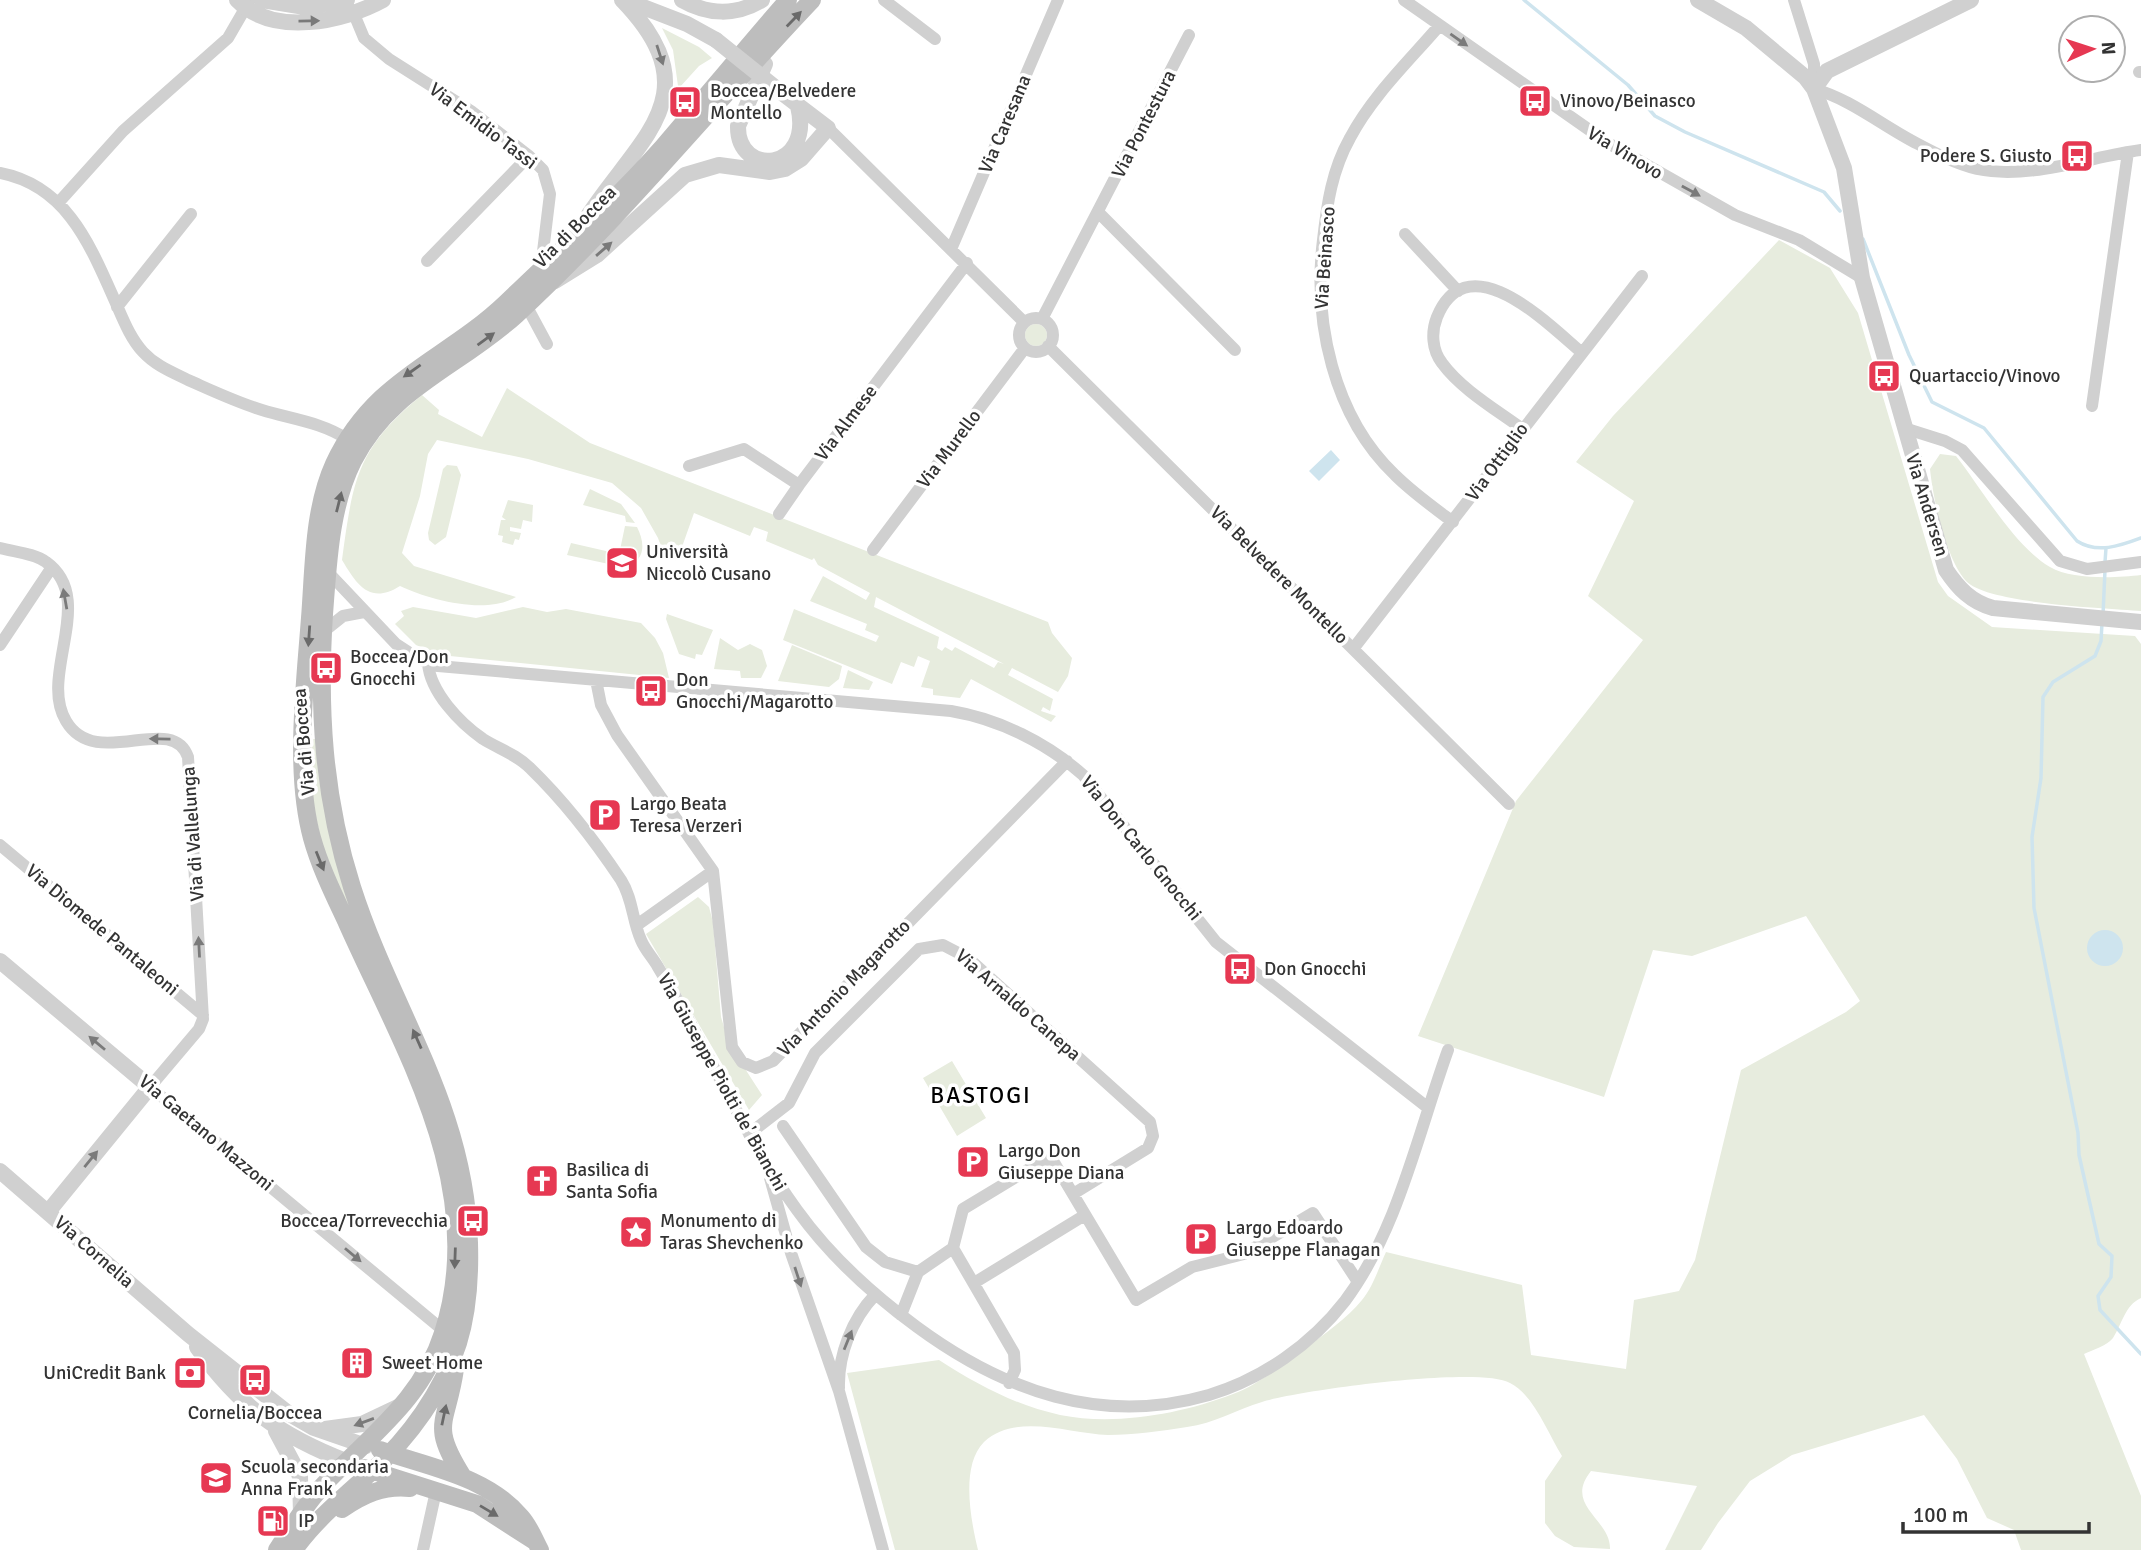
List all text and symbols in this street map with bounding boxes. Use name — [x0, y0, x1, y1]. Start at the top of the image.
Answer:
one-way arrow — [786, 10, 802, 28]
north arrow — [2057, 14, 2127, 84]
one-way arrow — [299, 15, 321, 27]
one-way arrow — [1450, 33, 1468, 47]
text: N — [2096, 41, 2120, 55]
one-way arrow — [655, 45, 666, 66]
street label: Via Pontestura — [1106, 66, 1182, 182]
street label: Via Caresana — [973, 71, 1037, 177]
street label: Via Emidio Tassi — [424, 77, 542, 175]
place label: Boccea/Belvedere Montello — [710, 79, 856, 125]
bus stop icon: Vinovo/Beinasco — [1516, 82, 1554, 120]
bus stop icon: Boccea/Belvedere Montello — [666, 83, 704, 121]
place label: Vinovo/Beinasco — [1560, 89, 1696, 113]
street label: Via Vinovo — [1583, 121, 1667, 185]
bus stop icon: Podere S. Giusto — [2058, 137, 2096, 175]
place label: Podere S. Giusto — [1920, 144, 2052, 168]
street label: Via di Boccea — [529, 181, 621, 273]
one-way arrow — [1681, 185, 1701, 197]
street label: Via Beinasco — [1309, 206, 1341, 310]
one-way arrow — [595, 242, 612, 257]
one-way arrow — [477, 332, 495, 346]
bus stop icon: Quartaccio/Vinovo — [1865, 357, 1903, 395]
one-way arrow — [403, 364, 421, 378]
place label: Quartaccio/Vinovo — [1909, 364, 2061, 388]
street label: Via Almese — [810, 380, 882, 466]
street label: Via Murello — [912, 405, 986, 493]
street label: Via Ottiglio — [1460, 418, 1534, 506]
street label: Via Andersen — [1900, 451, 1954, 559]
one-way arrow — [334, 491, 345, 513]
street label: Via Belvedere Montello — [1205, 501, 1353, 649]
place label: Università Niccolò Cusano — [646, 540, 771, 586]
school or university icon: Università Niccolò Cusano — [603, 544, 641, 582]
one-way arrow — [59, 588, 70, 610]
one-way arrow — [303, 625, 314, 647]
place label: Boccea/Don Gnocchi — [350, 645, 449, 691]
bus stop icon: Boccea/Don Gnocchi — [307, 649, 345, 687]
place label: Don Gnocchi/Magarotto — [676, 668, 833, 714]
bus stop icon: Don Gnocchi/Magarotto — [632, 672, 670, 710]
street label: Via di Boccea — [287, 687, 321, 797]
one-way arrow — [149, 733, 171, 745]
street label: Via di Vallelunga — [176, 766, 210, 902]
street label: Via Don Carlo Gnocchi — [1075, 771, 1207, 925]
place label: Largo Beata Teresa Verzeri — [630, 792, 742, 838]
parking icon: Largo Beata Teresa Verzeri — [586, 796, 624, 834]
one-way arrow — [314, 851, 325, 872]
street label: Via Diomede Pantaleoni — [21, 859, 183, 1001]
street label: Via Antonio Magarotto — [772, 914, 916, 1062]
one-way arrow — [194, 936, 205, 958]
street label: Via Arnaldo Canepa — [950, 944, 1086, 1066]
bus stop icon: Don Gnocchi — [1221, 950, 1259, 988]
place label: Don Gnocchi — [1264, 957, 1367, 981]
street label: Via Giuseppe Piolti de' Bianchi — [652, 969, 792, 1195]
one-way arrow — [411, 1028, 422, 1049]
one-way arrow — [89, 1036, 106, 1051]
street label: Via Gaetano Mazzoni — [134, 1070, 278, 1196]
district label: BASTOGI — [930, 1081, 1032, 1110]
place label: Largo Don Giuseppe Diana — [998, 1139, 1125, 1185]
parking icon: Largo Don Giuseppe Diana — [954, 1143, 992, 1181]
one-way arrow — [83, 1150, 98, 1167]
place label: Basilica di Santa Sofia — [566, 1158, 658, 1204]
church icon: Basilica di Santa Sofia — [523, 1162, 561, 1200]
bus stop icon: Boccea/Torrevecchia — [454, 1202, 492, 1240]
place label: Boccea/Torrevecchia — [280, 1209, 448, 1233]
place label: Monumento di Taras Shevchenko — [660, 1209, 803, 1255]
street label: Via Cornelia — [49, 1211, 139, 1293]
place icon: Monumento di Taras Shevchenko — [617, 1213, 655, 1251]
place label: Largo Edoardo Giuseppe Flanagan — [1226, 1216, 1381, 1262]
parking icon: Largo Edoardo Giuseppe Flanagan — [1182, 1220, 1220, 1258]
one-way arrow — [449, 1247, 461, 1269]
one-way arrow — [344, 1248, 362, 1263]
one-way arrow — [793, 1266, 804, 1287]
one-way arrow — [843, 1329, 854, 1350]
building icon: Sweet Home — [338, 1344, 376, 1382]
place label: Sweet Home — [382, 1351, 483, 1375]
bank icon: UniCredit Bank — [171, 1354, 209, 1392]
place label: UniCredit Bank — [43, 1361, 166, 1385]
bus stop icon: Cornelia/Boccea — [236, 1361, 274, 1399]
place label: Cornelia/Boccea — [188, 1401, 322, 1425]
one-way arrow — [439, 1404, 450, 1426]
one-way arrow — [354, 1417, 375, 1428]
place label: Scuola secondaria Anna Frank — [241, 1455, 389, 1501]
school or university icon: Scuola secondaria Anna Frank — [197, 1459, 235, 1497]
scale bar — [1903, 1490, 2088, 1534]
fuel station icon: IP — [254, 1502, 292, 1540]
text: 100 m — [1913, 1502, 1968, 1528]
one-way arrow — [479, 1505, 498, 1517]
place label: IP — [298, 1509, 315, 1533]

